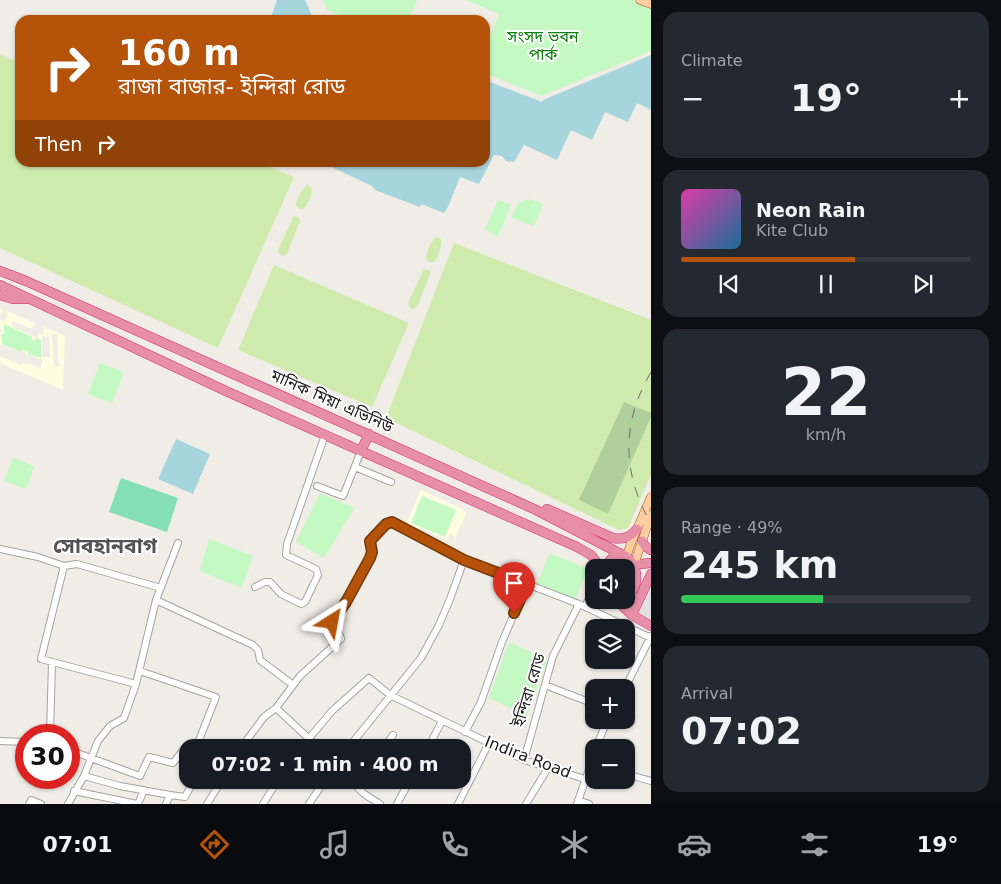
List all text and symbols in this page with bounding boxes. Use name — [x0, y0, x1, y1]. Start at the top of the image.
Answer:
park label: সংসদ ভবন পার্ক — [506, 27, 579, 64]
text: 160 m — [118, 33, 240, 73]
icon: right — [35, 35, 100, 100]
text: Climate — [681, 51, 743, 70]
text: রাজা বাজার- ইন্দিরা রোড — [118, 74, 345, 99]
text: 19° — [790, 76, 862, 120]
text: − — [681, 82, 704, 115]
text: + — [948, 82, 971, 115]
icon: right — [92, 130, 120, 158]
text: Then — [35, 133, 82, 155]
text: Neon Rain — [756, 199, 865, 221]
text: Kite Club — [756, 221, 828, 240]
icon: previous — [715, 270, 743, 298]
icon: pause — [812, 270, 840, 298]
icon: next — [909, 270, 937, 298]
text: 22 — [781, 355, 871, 430]
street label: মানিক মিয়া এভিনিউ — [267, 365, 397, 437]
text: km/h — [806, 425, 846, 444]
text: Range · 49% — [681, 518, 783, 537]
district label: সোবহানবাগ — [53, 534, 158, 558]
text: 245 km — [681, 543, 838, 587]
map controls — [585, 559, 635, 789]
button: sound — [585, 559, 635, 609]
pin — [493, 562, 535, 613]
icon: arrive — [500, 569, 528, 597]
position arrow — [305, 595, 357, 647]
button: layers — [585, 619, 635, 669]
street label: ইন্দিরা রোড — [508, 650, 549, 730]
button: + — [585, 679, 635, 729]
text: Arrival — [681, 684, 733, 703]
text: 07:02 — [681, 709, 802, 753]
speed limit sign: 30 — [15, 724, 80, 789]
street label: Indira Road — [482, 732, 574, 782]
button: − — [585, 739, 635, 789]
text: 07:02 · 1 min · 400 m — [211, 753, 439, 775]
icon: directions — [197, 827, 232, 862]
icon: music — [317, 827, 352, 862]
icon: phone — [437, 827, 472, 862]
icon: climate — [557, 827, 592, 862]
icon: car — [677, 827, 712, 862]
icon: filters — [797, 827, 832, 862]
text: 07:01 — [42, 832, 112, 857]
text: 19° — [917, 832, 958, 857]

